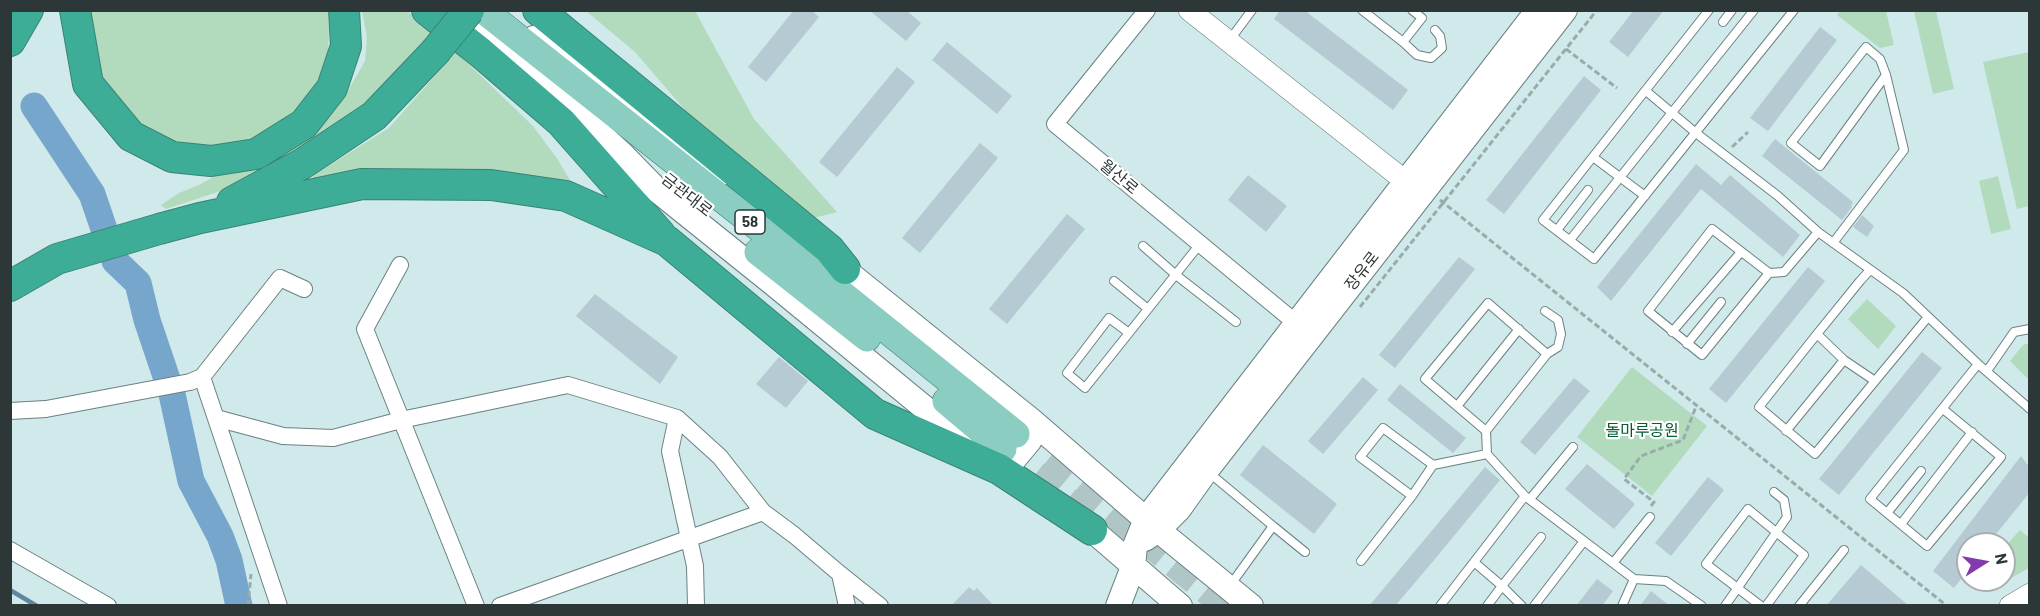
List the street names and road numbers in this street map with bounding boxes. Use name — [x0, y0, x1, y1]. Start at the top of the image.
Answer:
street label: 월산로 — [1096, 155, 1142, 199]
street label: 금관대로 — [658, 169, 716, 221]
road number: 58 — [735, 210, 765, 234]
street label: 장유로 — [1341, 248, 1383, 294]

